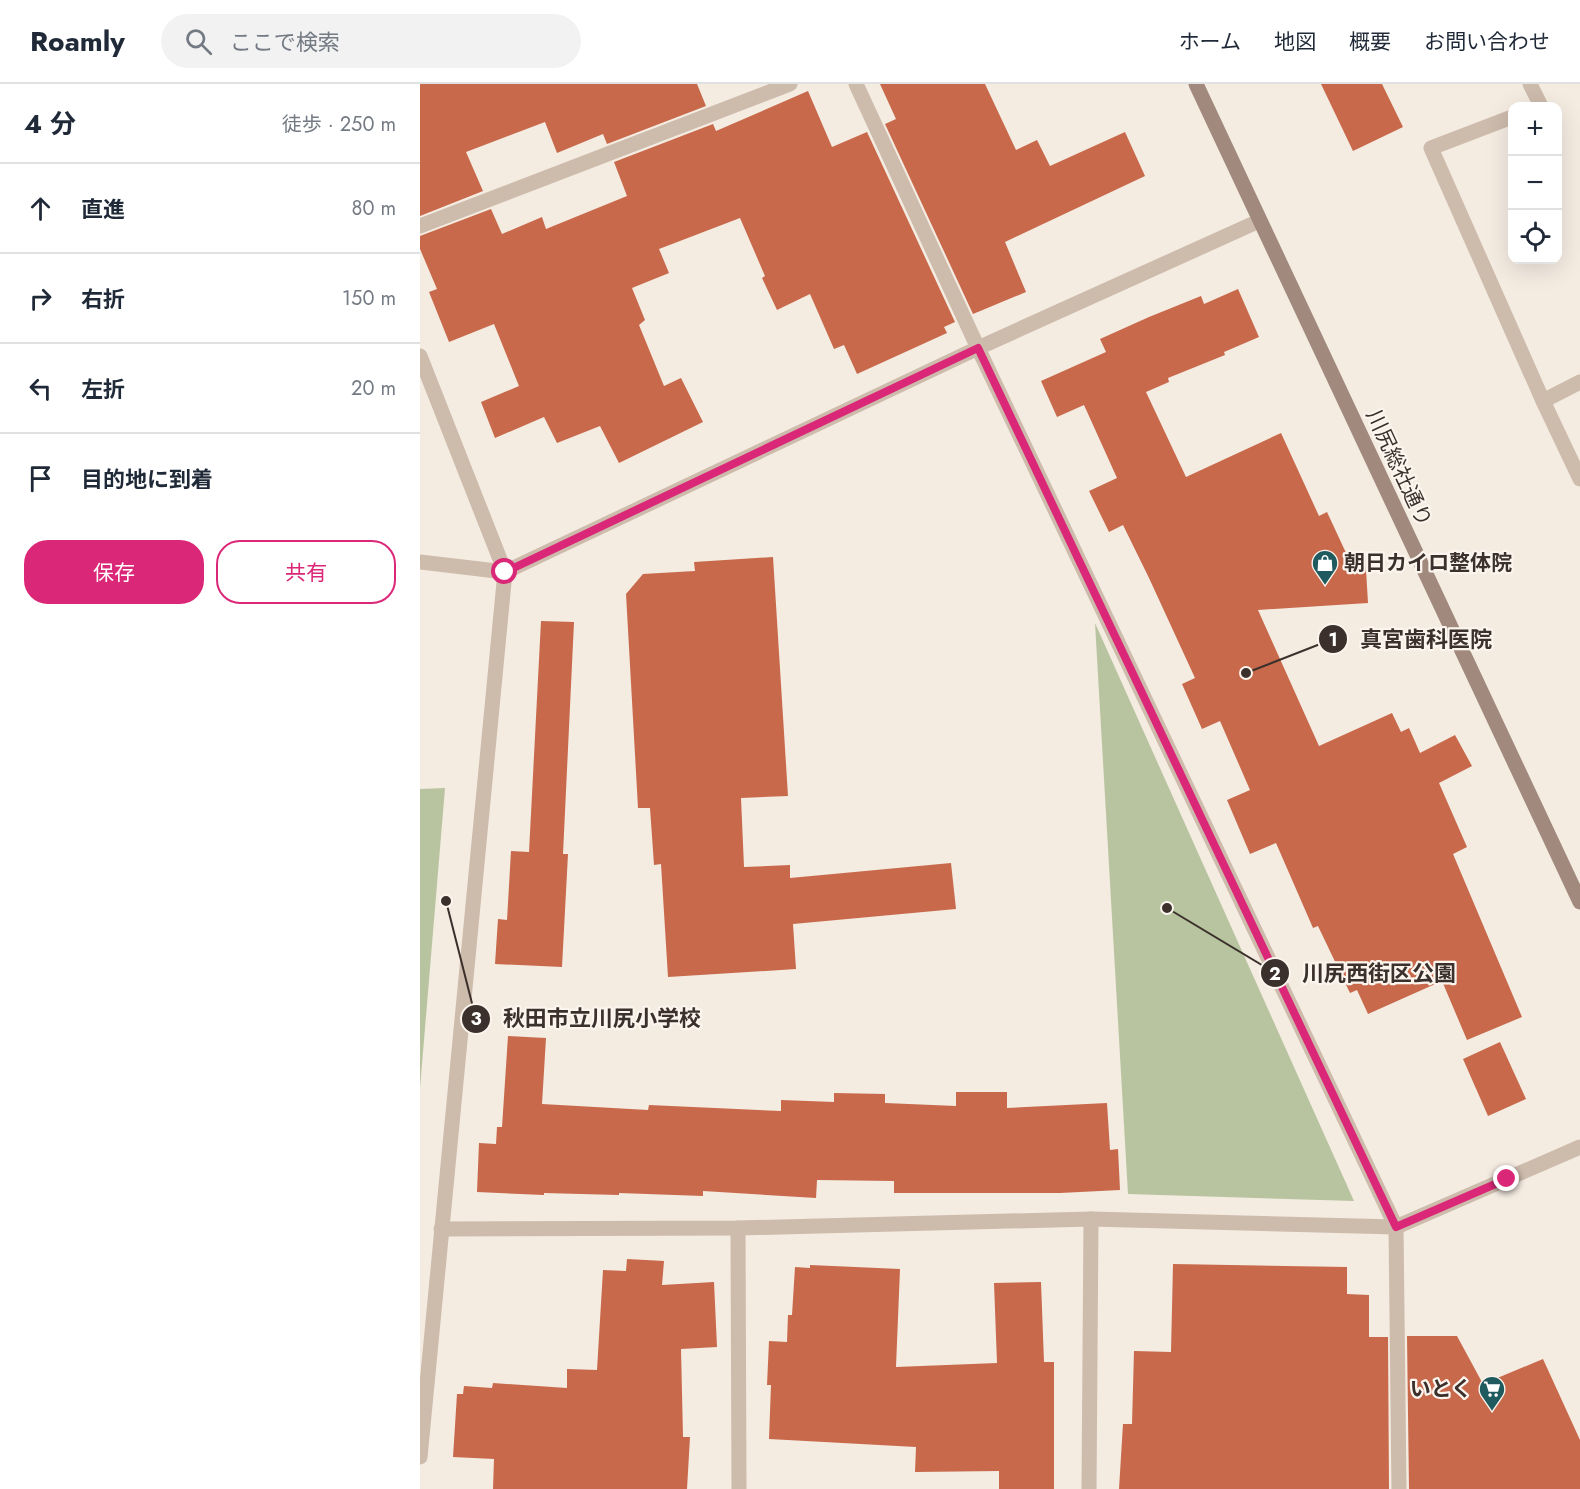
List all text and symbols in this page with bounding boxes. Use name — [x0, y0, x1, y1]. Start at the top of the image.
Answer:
search box — [161, 14, 581, 68]
text: Roamly — [30, 21, 125, 62]
icon: search — [182, 25, 215, 58]
text: ここで検索 — [230, 26, 340, 58]
text: ホーム — [1179, 27, 1241, 57]
text: 地図 — [1274, 27, 1316, 57]
text: 概要 — [1349, 27, 1391, 57]
text: お問い合わせ — [1424, 27, 1550, 57]
map controls — [1508, 102, 1562, 264]
button: + — [1508, 102, 1562, 156]
text: 4 分 — [24, 105, 76, 143]
text: 徒歩 · 250 m — [282, 110, 396, 139]
button: − — [1508, 156, 1562, 210]
icon: ahead — [24, 192, 57, 225]
text: 直進 — [81, 193, 125, 225]
text: 80 m — [351, 194, 396, 223]
button: locate — [1508, 210, 1562, 264]
icon: right — [24, 282, 57, 315]
text: 右折 — [81, 283, 125, 315]
text: 150 m — [342, 284, 396, 313]
icon: left — [24, 372, 57, 405]
text: 左折 — [81, 373, 125, 405]
text: 20 m — [351, 374, 396, 403]
street label: 川尻総社通り — [1359, 405, 1439, 531]
icon: arrive — [24, 462, 57, 495]
text: 目的地に到着 — [81, 463, 213, 495]
button: 保存 — [24, 540, 204, 604]
button: 共有 — [216, 540, 396, 604]
shop icon: 朝日カイロ整体院 — [1310, 548, 1340, 586]
place label: 朝日カイロ整体院 — [1344, 548, 1512, 578]
route start — [491, 558, 517, 584]
callout: 真宮歯科医院 — [1318, 619, 1504, 659]
text: 真宮歯科医院 — [1360, 623, 1492, 655]
text: 1 — [1328, 627, 1338, 653]
callout: 川尻西街区公園 — [1260, 953, 1468, 993]
text: 川尻西街区公園 — [1302, 957, 1456, 989]
text: 2 — [1269, 961, 1281, 987]
callout: 秋田市立川尻小学校 — [461, 999, 713, 1039]
text: 秋田市立川尻小学校 — [503, 1002, 701, 1034]
text: 3 — [470, 1006, 482, 1032]
route end — [1493, 1165, 1519, 1191]
place label: いとく — [1410, 1374, 1472, 1404]
supermarket icon: いとく — [1477, 1374, 1507, 1412]

